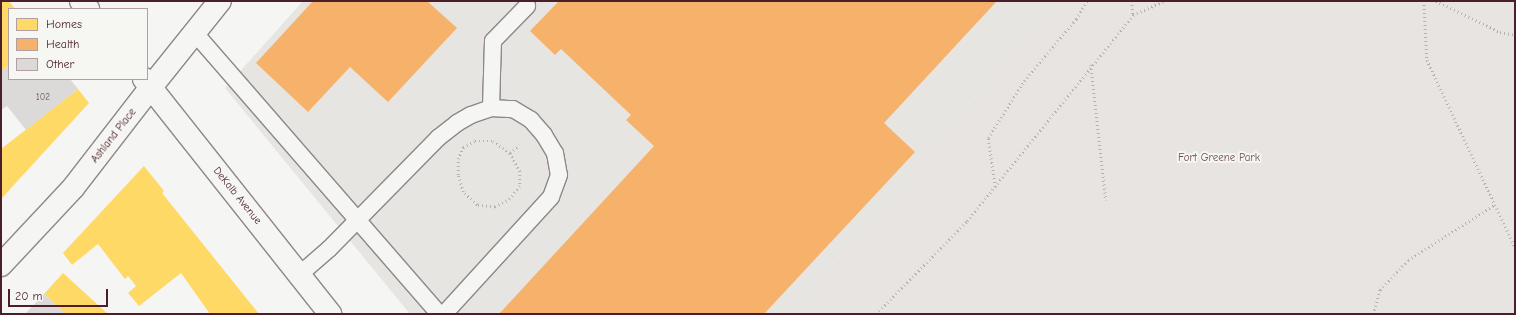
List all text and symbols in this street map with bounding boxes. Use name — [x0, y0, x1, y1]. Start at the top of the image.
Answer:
legend — [8, 8, 148, 80]
text: Homes — [46, 17, 82, 31]
text: Health — [46, 37, 79, 51]
text: Other — [46, 57, 74, 71]
house number: 102 — [36, 92, 50, 102]
street label: Ashland Place — [89, 106, 139, 166]
park label: Fort Greene Park — [1178, 151, 1260, 165]
street label: DeKalb Avenue — [210, 165, 264, 227]
scale bar — [10, 281, 110, 307]
text: 20 m — [15, 289, 43, 303]

